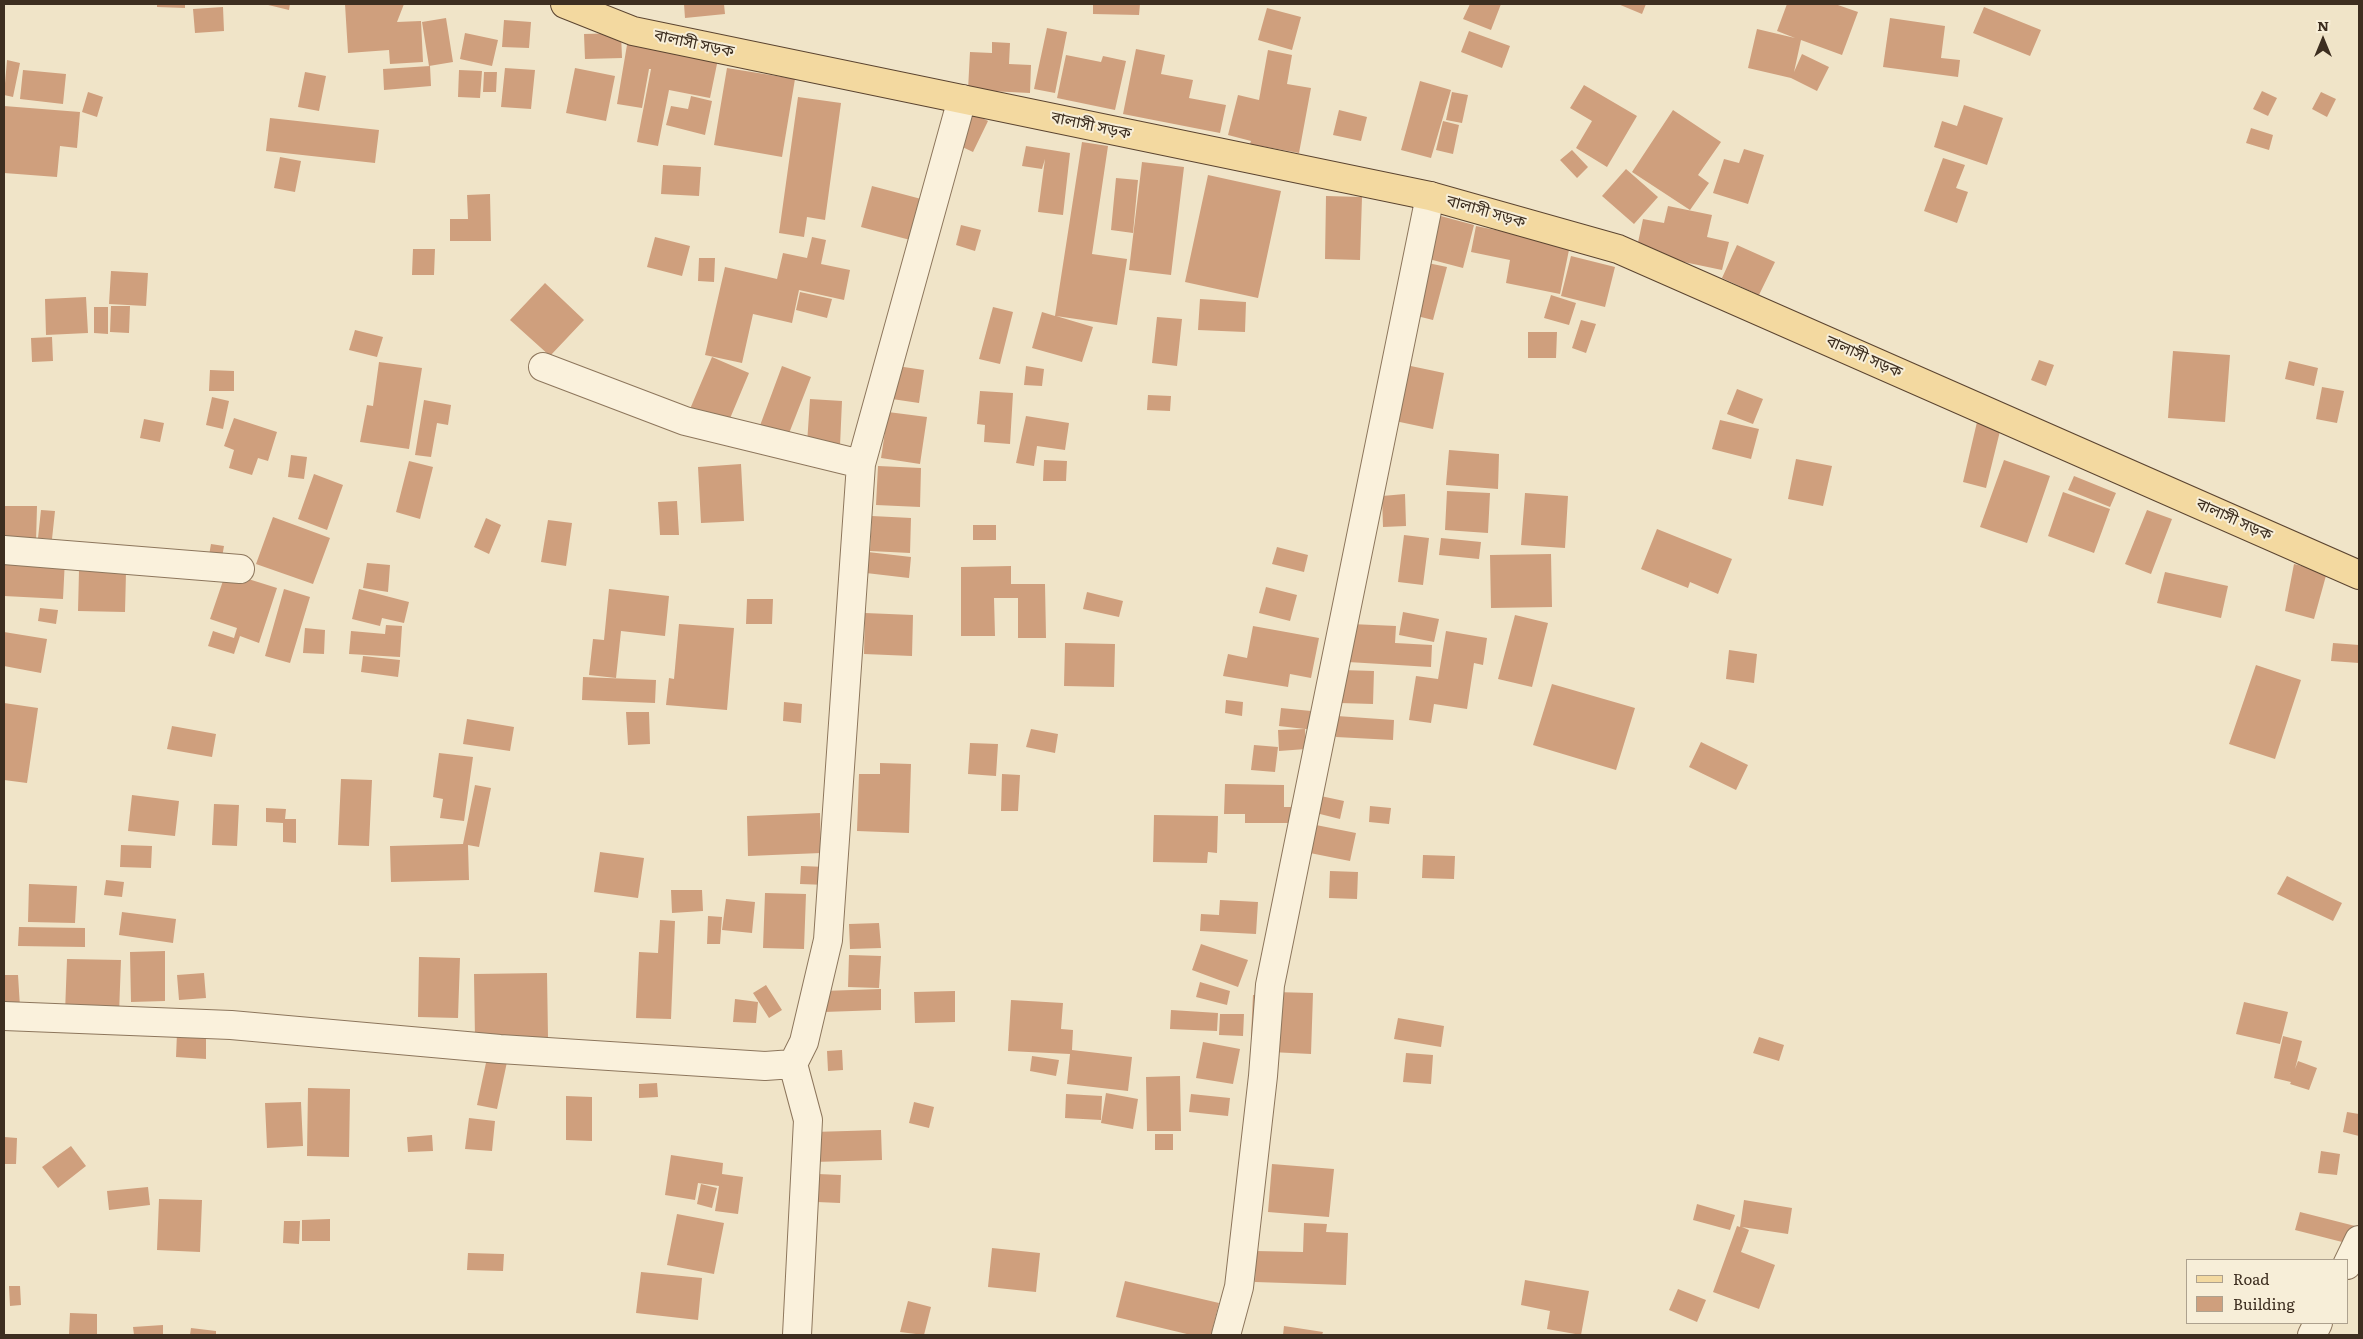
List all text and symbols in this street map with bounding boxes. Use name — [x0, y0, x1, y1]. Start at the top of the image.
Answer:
north arrow — [2298, 15, 2348, 65]
text: N — [2317, 15, 2329, 35]
street label: বালাসী সড়ক — [652, 26, 736, 62]
street label: বালাসী সড়ক — [1049, 108, 1133, 144]
street label: বালাসী সড়ক — [1444, 192, 1528, 232]
street label: বালাসী সড়ক — [1823, 332, 1905, 382]
street label: বালাসী সড়ক — [2193, 495, 2275, 545]
legend — [2186, 1259, 2348, 1324]
text: Road — [2233, 1267, 2269, 1290]
text: Building — [2233, 1292, 2295, 1315]

